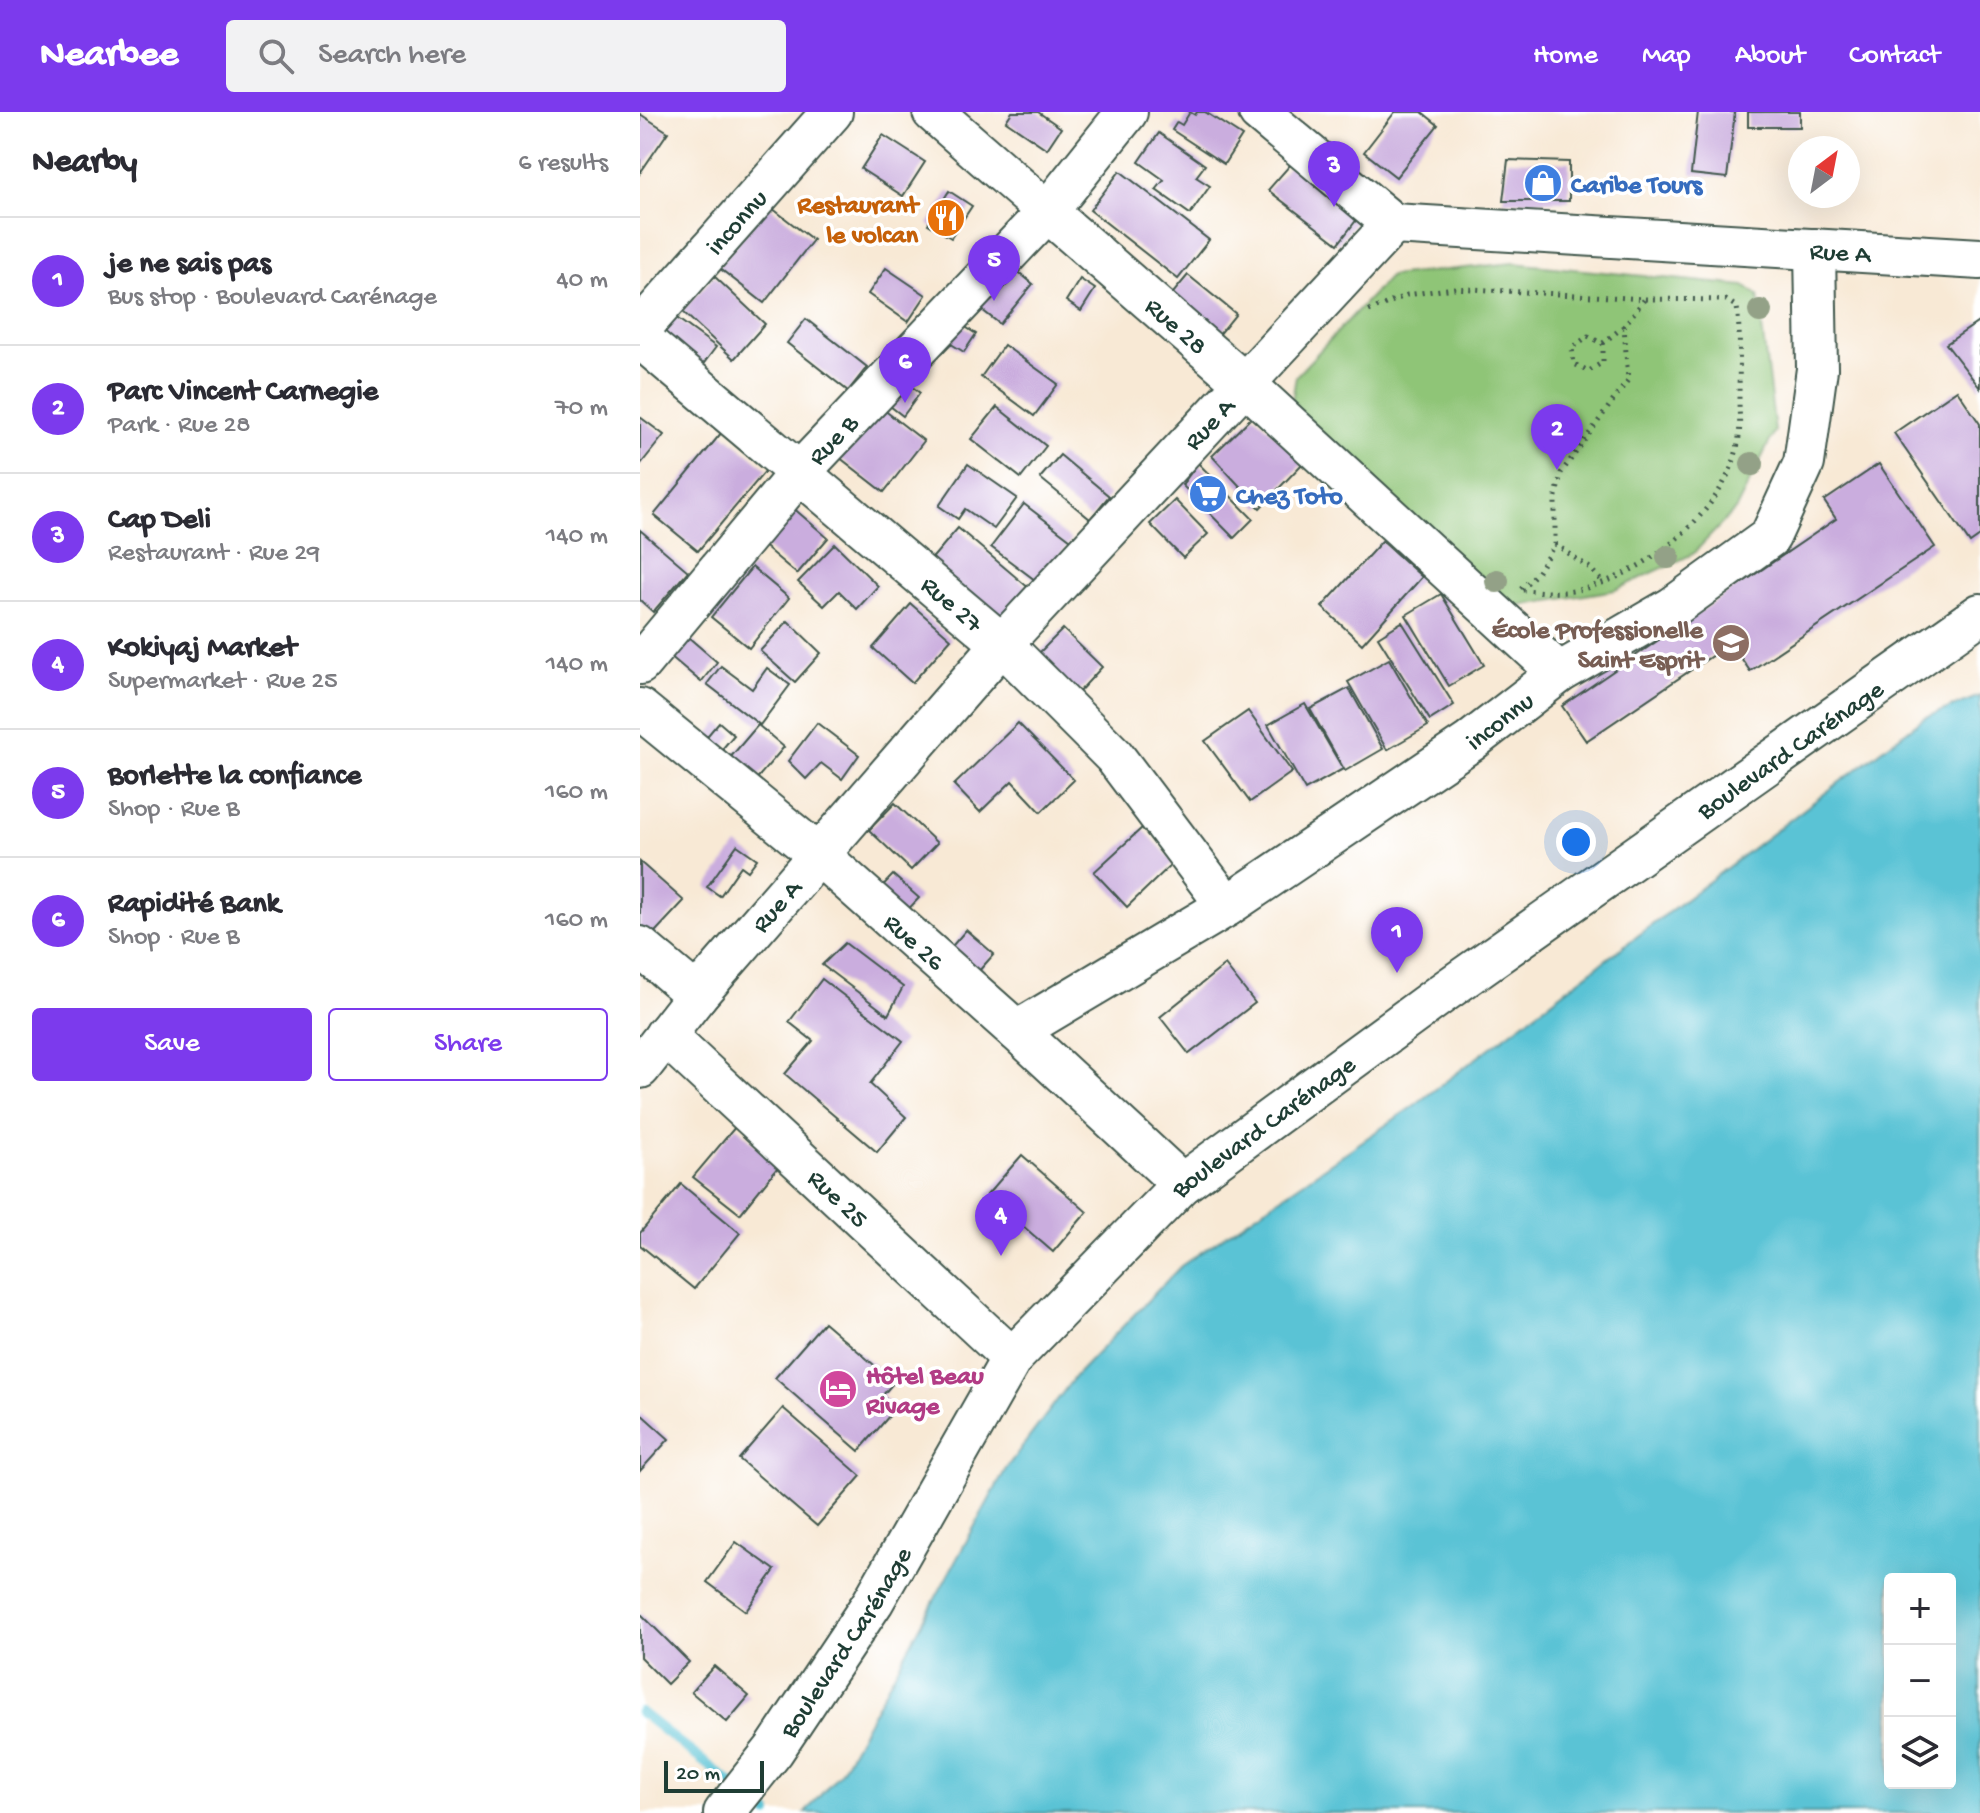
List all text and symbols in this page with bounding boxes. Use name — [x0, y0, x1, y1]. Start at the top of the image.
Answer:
search box — [226, 20, 786, 92]
text: Nearbee — [40, 34, 178, 78]
icon: search — [254, 34, 298, 78]
text: Search here — [318, 39, 466, 74]
text: Home — [1533, 40, 1598, 73]
text: Map — [1642, 40, 1691, 73]
text: About — [1735, 40, 1805, 73]
text: Contact — [1849, 40, 1940, 73]
north arrow — [1788, 136, 1860, 208]
pin: 3 — [1308, 141, 1360, 207]
text: Nearby — [32, 144, 137, 184]
text: 6 results — [518, 149, 608, 180]
shop icon: Caribe Tours — [1522, 162, 1564, 204]
place label: Caribe Tours — [1571, 172, 1704, 203]
street label: inconnu — [702, 185, 776, 263]
place label: Restaurant le volcan — [797, 192, 920, 253]
restaurant icon: Restaurant le volcan — [925, 197, 967, 239]
pin: 5 — [968, 235, 1020, 301]
street label: Rue A — [1809, 238, 1873, 273]
text: je ne sais pas — [108, 248, 271, 283]
text: 1 — [53, 266, 63, 297]
text: 40 m — [556, 266, 608, 297]
text: Bus stop · Boulevard Carénage — [108, 283, 437, 314]
street label: Rue 28 — [1137, 293, 1212, 364]
pin: 6 — [879, 337, 931, 403]
text: Parc Vincent Carnegie — [108, 376, 378, 411]
street label: Rue A — [1179, 392, 1245, 459]
text: 2 — [52, 394, 64, 425]
text: 70 m — [555, 394, 608, 425]
pin: 2 — [1531, 404, 1583, 470]
street label: Rue B — [804, 409, 867, 474]
text: Park · Rue 28 — [108, 411, 250, 442]
supermarket icon: Chez Toto — [1187, 473, 1229, 515]
place label: Chez Toto — [1236, 483, 1343, 514]
text: Cap Deli — [108, 504, 211, 539]
text: 3 — [51, 522, 65, 553]
text: 140 m — [546, 522, 608, 553]
text: Restaurant · Rue 29 — [108, 539, 320, 570]
street label: Rue 27 — [913, 571, 989, 642]
place label: École Professionelle Saint Esprit — [1492, 617, 1705, 678]
school or university icon: École Professionelle Saint Esprit — [1710, 622, 1752, 664]
text: Kokiyaj Market — [108, 632, 296, 667]
text: 4 — [52, 650, 64, 681]
text: 140 m — [546, 650, 608, 681]
text: Supermarket · Rue 25 — [108, 667, 338, 698]
street label: Boulevard Carénage — [1692, 675, 1892, 829]
street label: inconnu — [1462, 687, 1542, 759]
text: Borlette la confiance — [108, 760, 361, 795]
text: 5 — [51, 778, 65, 809]
text: 160 m — [545, 778, 608, 809]
text: Shop · Rue B — [108, 795, 240, 826]
your location — [1556, 822, 1596, 862]
street label: Rue A — [747, 873, 811, 941]
text: Rapidité Bank — [108, 888, 280, 923]
text: 6 — [51, 906, 65, 937]
text: 160 m — [545, 906, 608, 937]
pin: 1 — [1371, 907, 1423, 973]
street label: Rue 26 — [875, 909, 950, 980]
text: Shop · Rue B — [108, 923, 240, 954]
button: Save — [32, 1008, 312, 1081]
button: Share — [328, 1008, 608, 1081]
street label: Boulevard Carénage — [1166, 1051, 1364, 1207]
street label: Rue 25 — [799, 1165, 873, 1236]
pin: 4 — [975, 1190, 1027, 1256]
place label: Hôtel Beau Rivage — [865, 1363, 984, 1424]
hotel icon: Hôtel Beau Rivage — [817, 1368, 859, 1410]
street label: Boulevard Carénage — [775, 1542, 921, 1746]
map controls — [1884, 1573, 1956, 1789]
button: + — [1884, 1573, 1956, 1645]
button: − — [1884, 1645, 1956, 1717]
button: layers — [1884, 1717, 1956, 1789]
scale bar — [664, 1757, 764, 1793]
text: 20 m — [676, 1762, 720, 1788]

